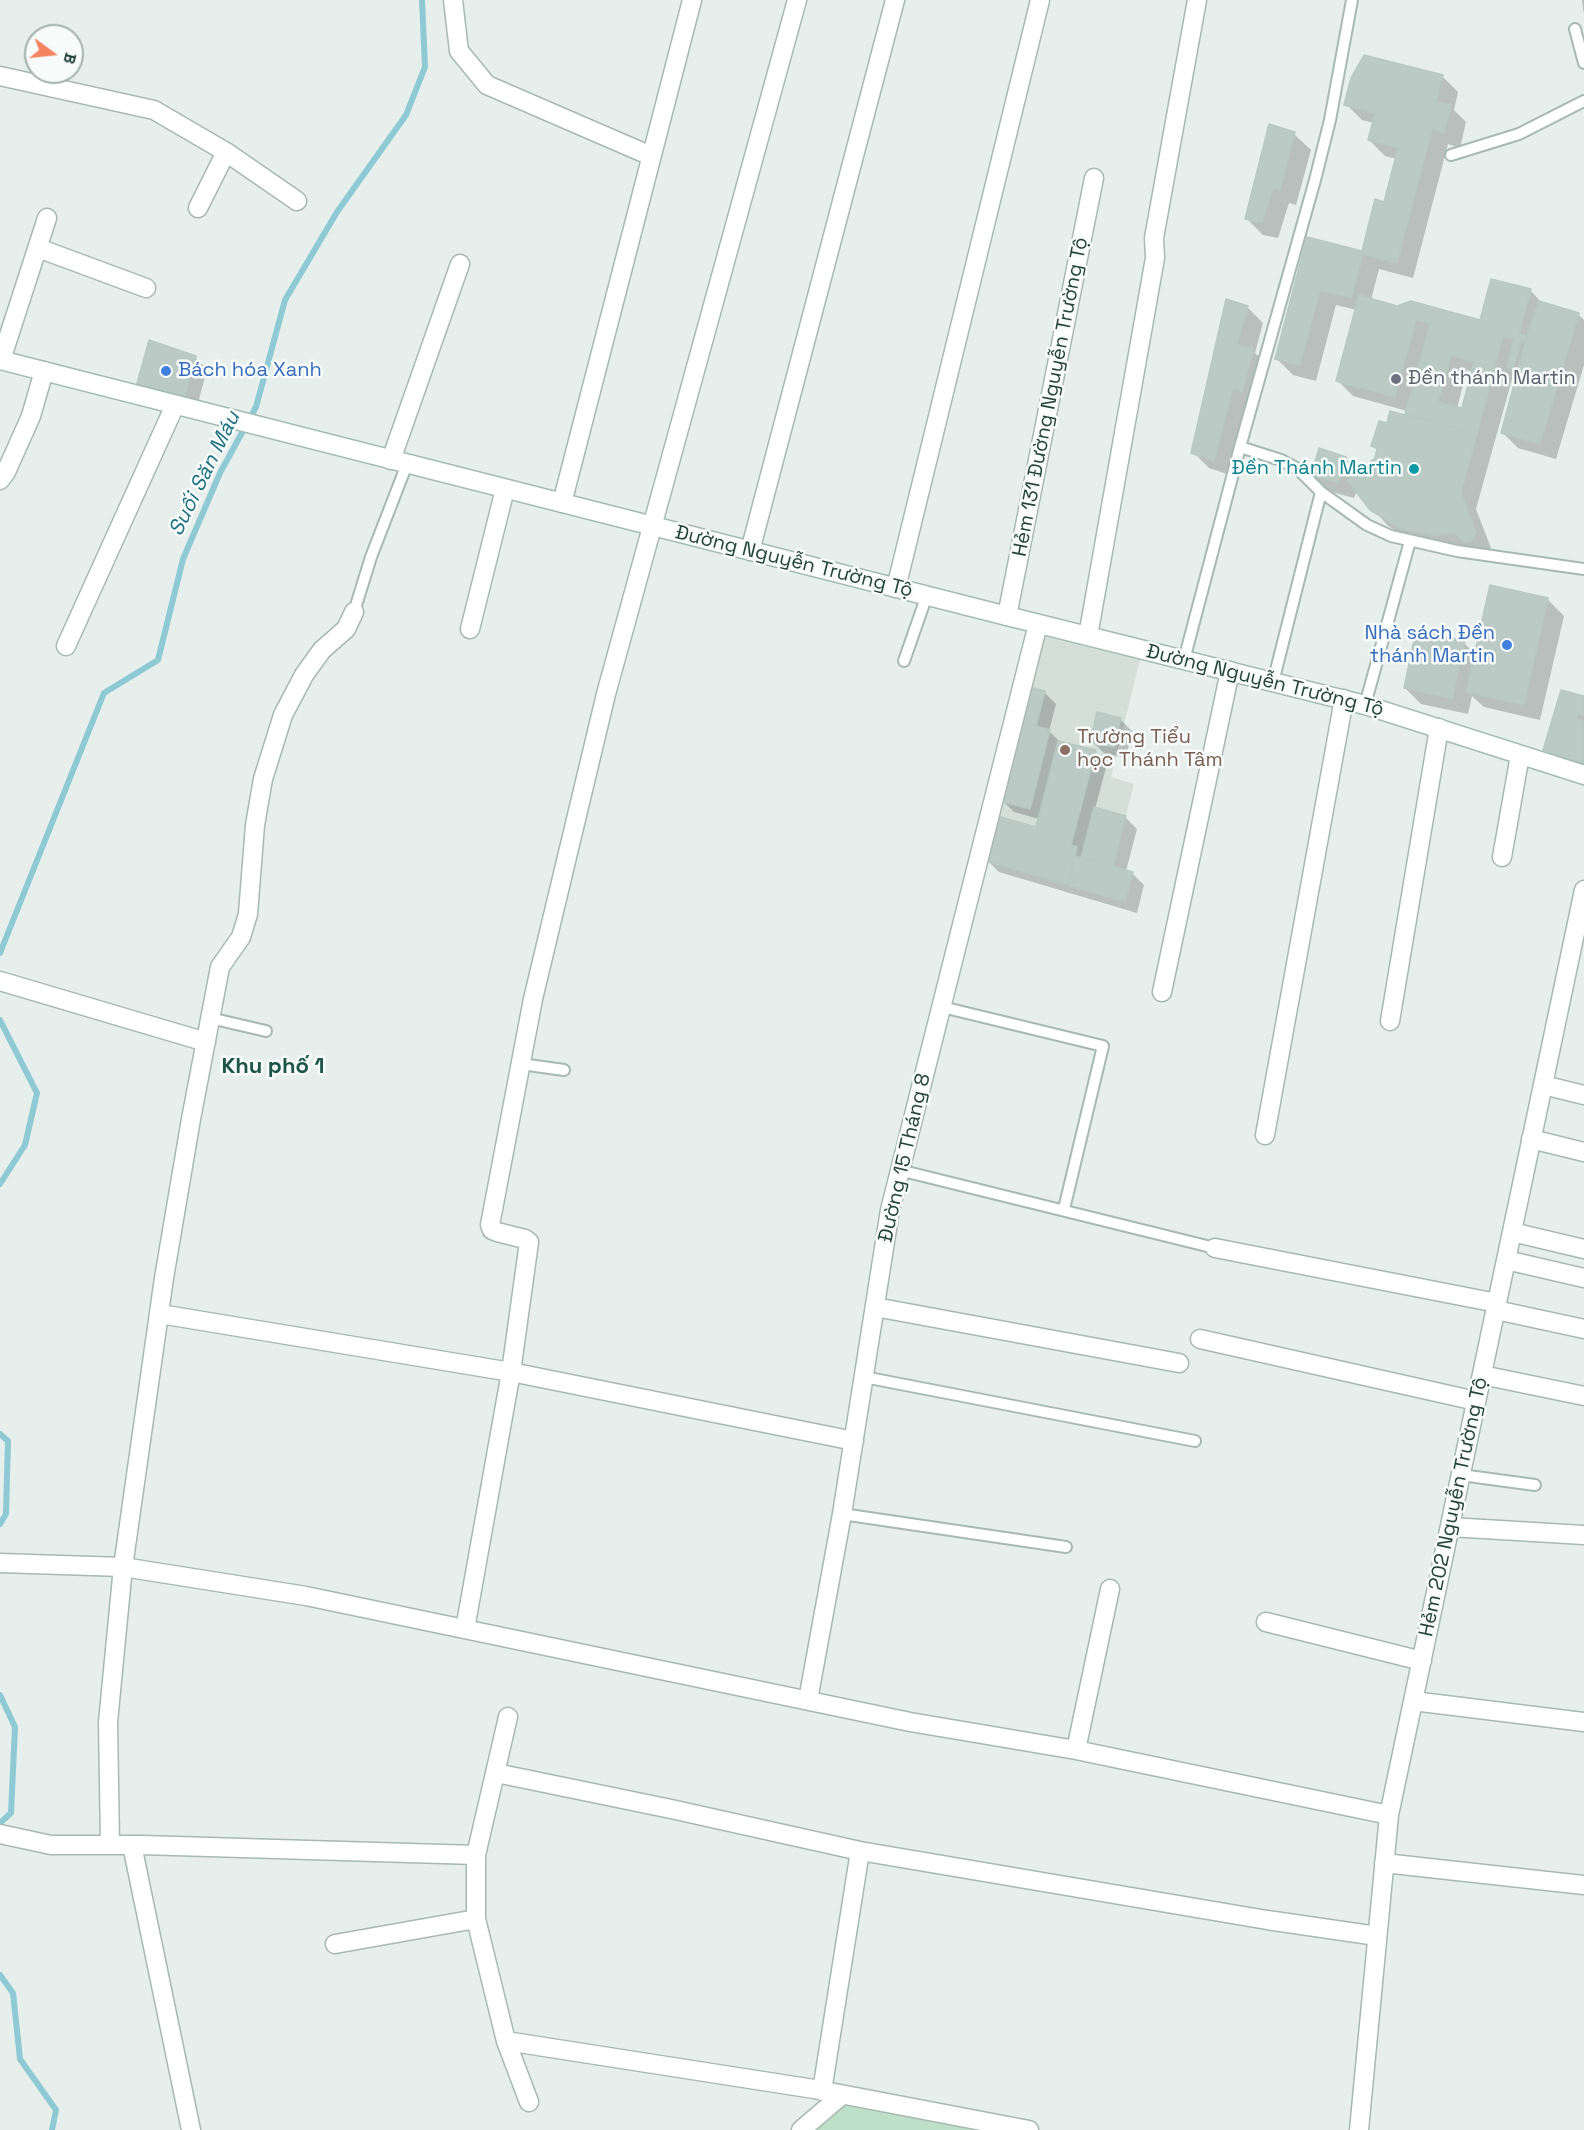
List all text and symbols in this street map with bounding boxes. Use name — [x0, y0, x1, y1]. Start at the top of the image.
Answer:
north arrow — [24, 24, 84, 84]
text: B — [58, 50, 81, 66]
street label: Hẻm 131 Đường Nguyễn Trường Tộ — [1008, 235, 1094, 559]
place label: Bách hóa Xanh — [178, 359, 322, 383]
marker: Bách hóa Xanh — [159, 364, 173, 378]
place label: Đền thánh Martin — [1408, 367, 1576, 391]
marker: Đền thánh Martin — [1389, 372, 1403, 386]
water label: Suối Săn Máu — [164, 408, 246, 540]
place label: Đền Thánh Martin — [1232, 457, 1402, 481]
marker: Đền Thánh Martin — [1407, 462, 1421, 476]
street label: Đường Nguyễn Trường Tộ — [673, 521, 915, 603]
place label: Nhà sách Đền thánh Martin — [1364, 622, 1495, 669]
marker: Nhà sách Đền thánh Martin — [1500, 638, 1514, 652]
street label: Đường Nguyễn Trường Tộ — [1144, 640, 1386, 722]
place label: Trường Tiểu học Thánh Tâm — [1077, 726, 1223, 773]
marker: Trường Tiểu học Thánh Tâm — [1058, 743, 1072, 757]
district label: Khu phố 1 — [222, 1054, 324, 1080]
street label: Đường 15 Tháng 8 — [874, 1071, 936, 1245]
street label: Hẻm 202 Nguyễn Trường Tộ — [1415, 1375, 1493, 1639]

